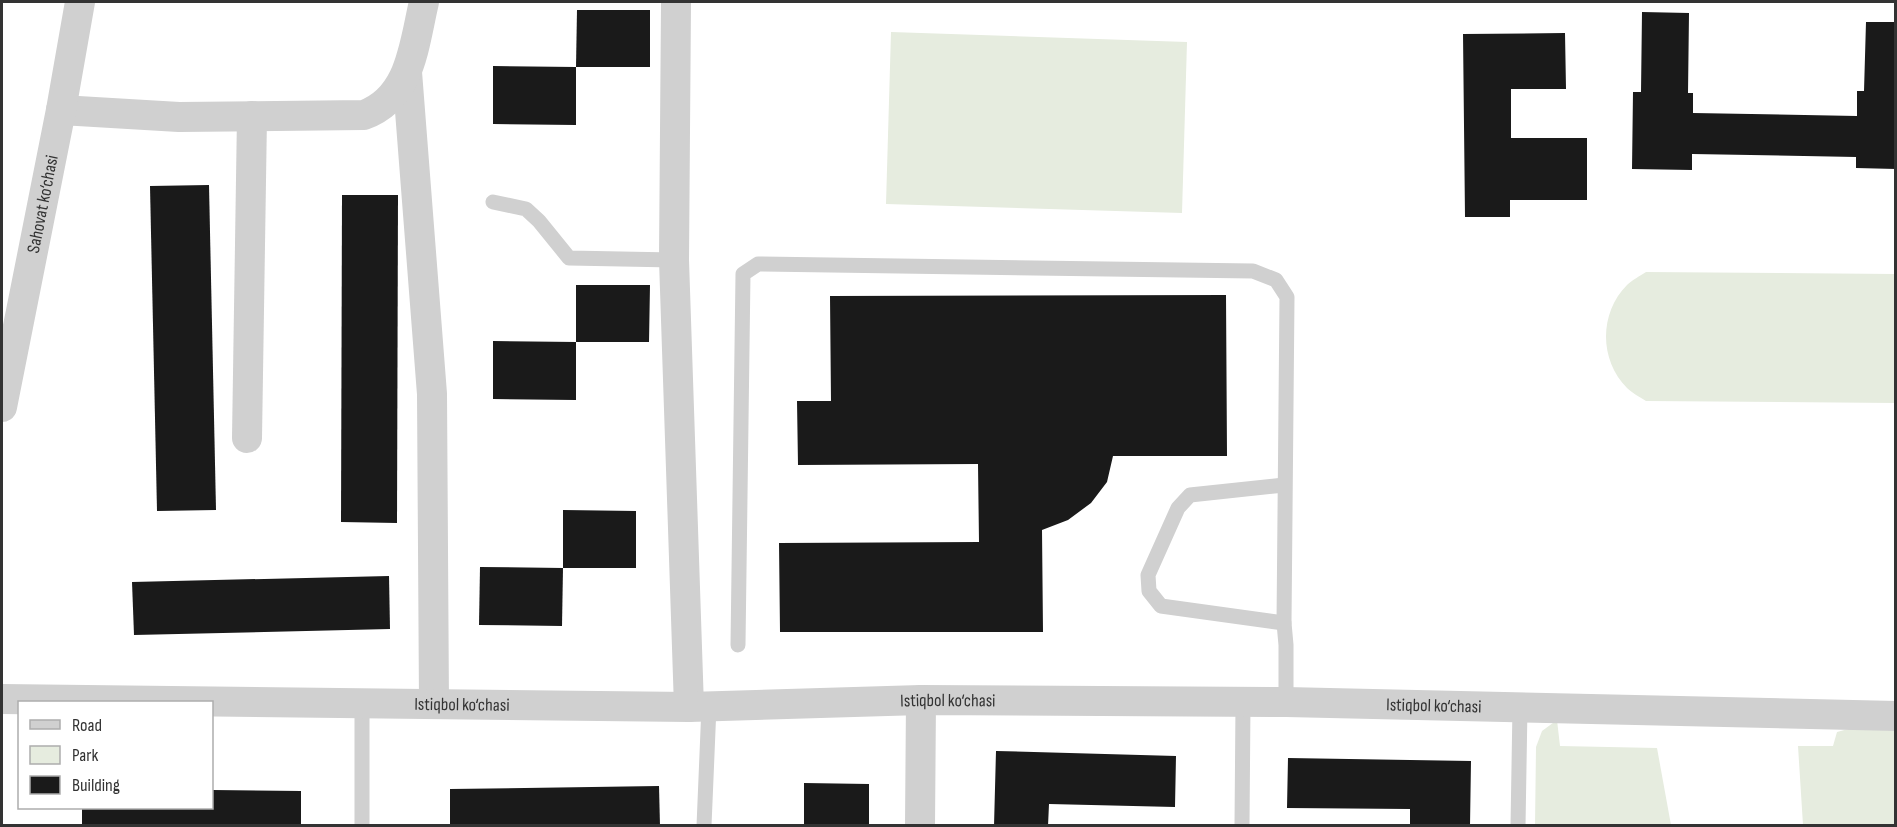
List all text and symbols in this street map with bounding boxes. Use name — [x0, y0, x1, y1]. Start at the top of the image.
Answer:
street label: Sahovat ko‘chasi — [22, 153, 62, 255]
street label: Istiqbol ko‘chasi — [900, 689, 996, 711]
street label: Istiqbol ko‘chasi — [414, 693, 510, 715]
street label: Istiqbol ko‘chasi — [1386, 694, 1482, 717]
legend — [18, 701, 213, 809]
text: Road — [72, 715, 102, 736]
text: Park — [72, 745, 98, 766]
text: Building — [72, 775, 120, 796]

